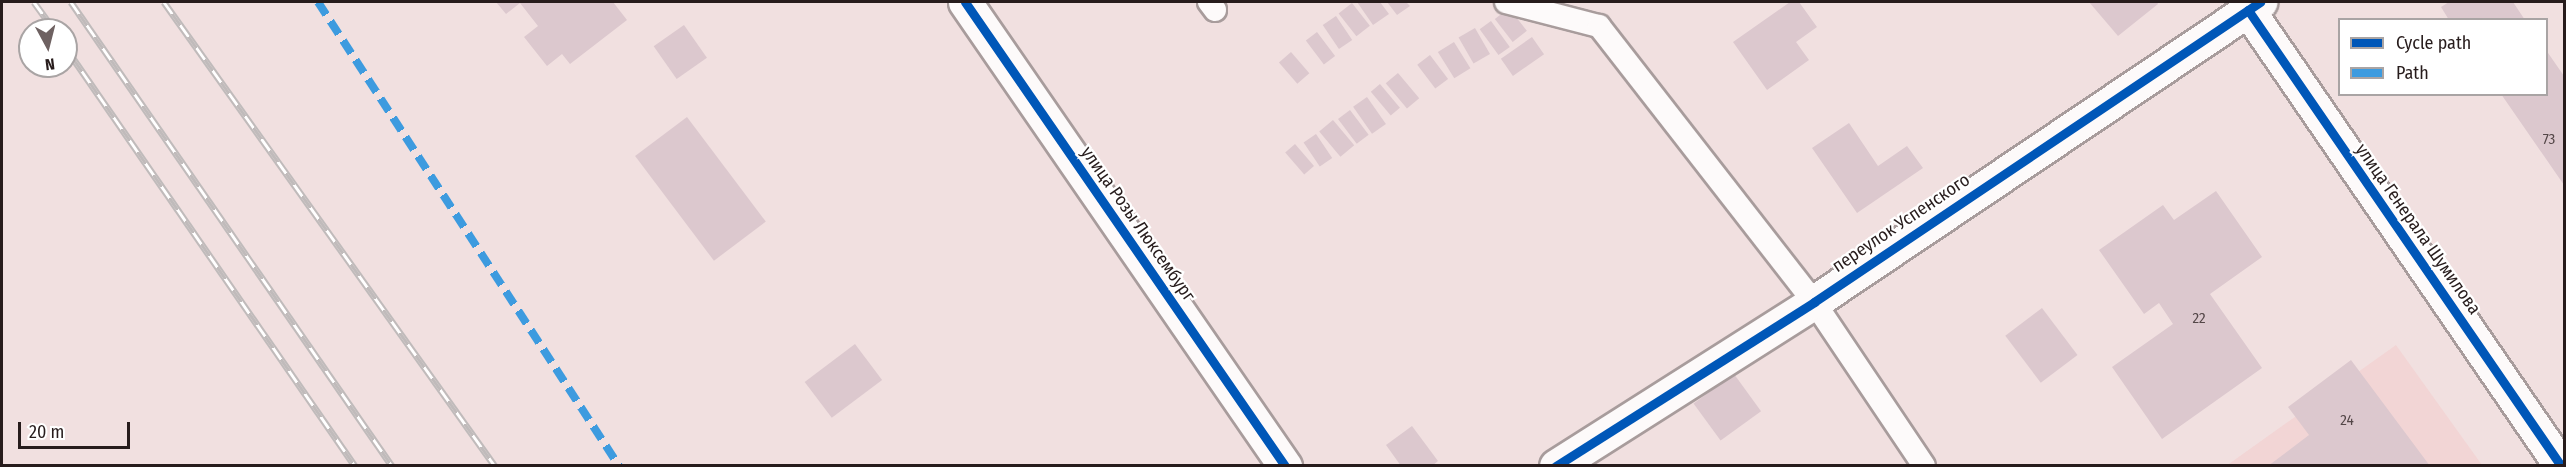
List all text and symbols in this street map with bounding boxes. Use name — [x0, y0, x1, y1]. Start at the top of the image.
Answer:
north arrow — [18, 18, 78, 78]
legend — [2338, 18, 2548, 96]
text: Cycle path — [2396, 32, 2471, 54]
text: N — [44, 54, 56, 74]
text: Path — [2396, 62, 2429, 84]
house number: 73 — [2543, 131, 2555, 149]
street label: улица Генерала Шумилова — [2351, 139, 2485, 319]
street label: улица Розы Люксембург — [1076, 142, 1200, 306]
street label: переулок Успенского — [1828, 169, 1974, 277]
house number: 22 — [2192, 310, 2206, 328]
scale bar — [21, 410, 134, 448]
house number: 24 — [2340, 412, 2354, 430]
text: 20 m — [29, 421, 64, 443]

